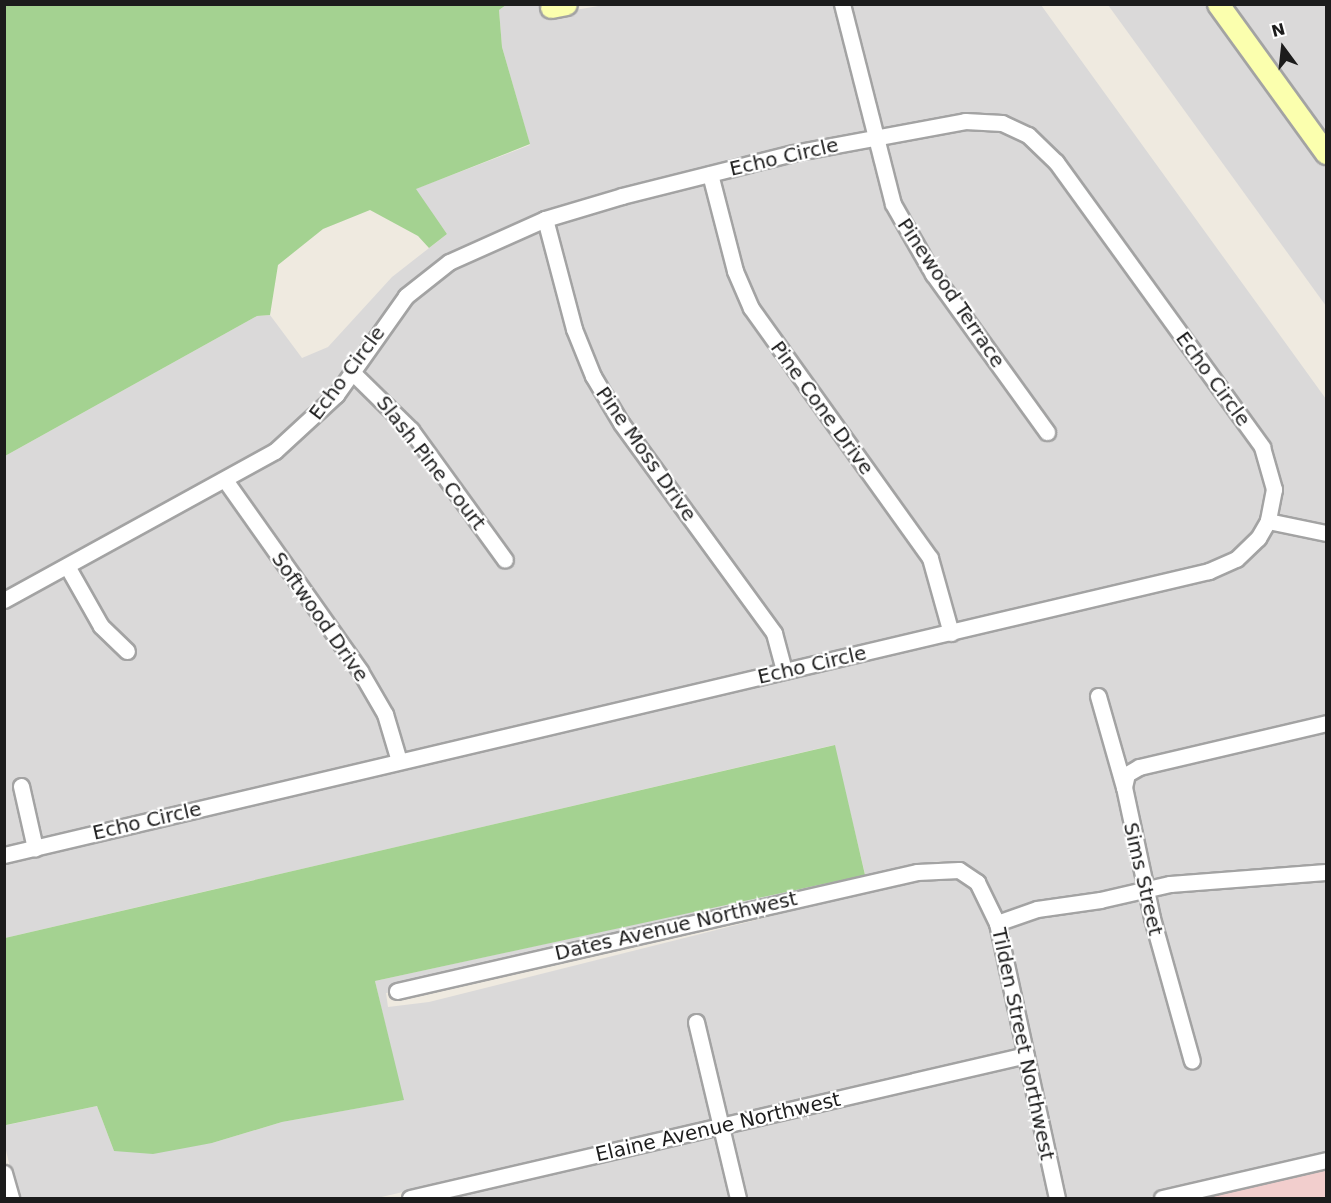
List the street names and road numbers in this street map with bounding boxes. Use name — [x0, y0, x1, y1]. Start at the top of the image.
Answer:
street label: Echo Circle — [727, 133, 841, 181]
street label: Pinewood Terrace — [892, 214, 1010, 372]
street label: Echo Circle — [304, 321, 390, 425]
street label: Echo Circle — [1171, 327, 1255, 431]
street label: Pine Cone Drive — [765, 336, 879, 480]
street label: Pine Moss Drive — [591, 382, 701, 526]
street label: Slash Pine Court — [371, 391, 491, 535]
street label: Softwood Drive — [266, 548, 374, 686]
street label: Echo Circle — [755, 641, 869, 689]
street label: Echo Circle — [90, 797, 204, 845]
street label: Sims Street — [1118, 820, 1168, 938]
street label: Dates Avenue Northwest — [552, 886, 800, 966]
street label: Tilden Street Northwest — [987, 926, 1059, 1162]
street label: Elaine Avenue Northwest — [593, 1087, 843, 1167]

